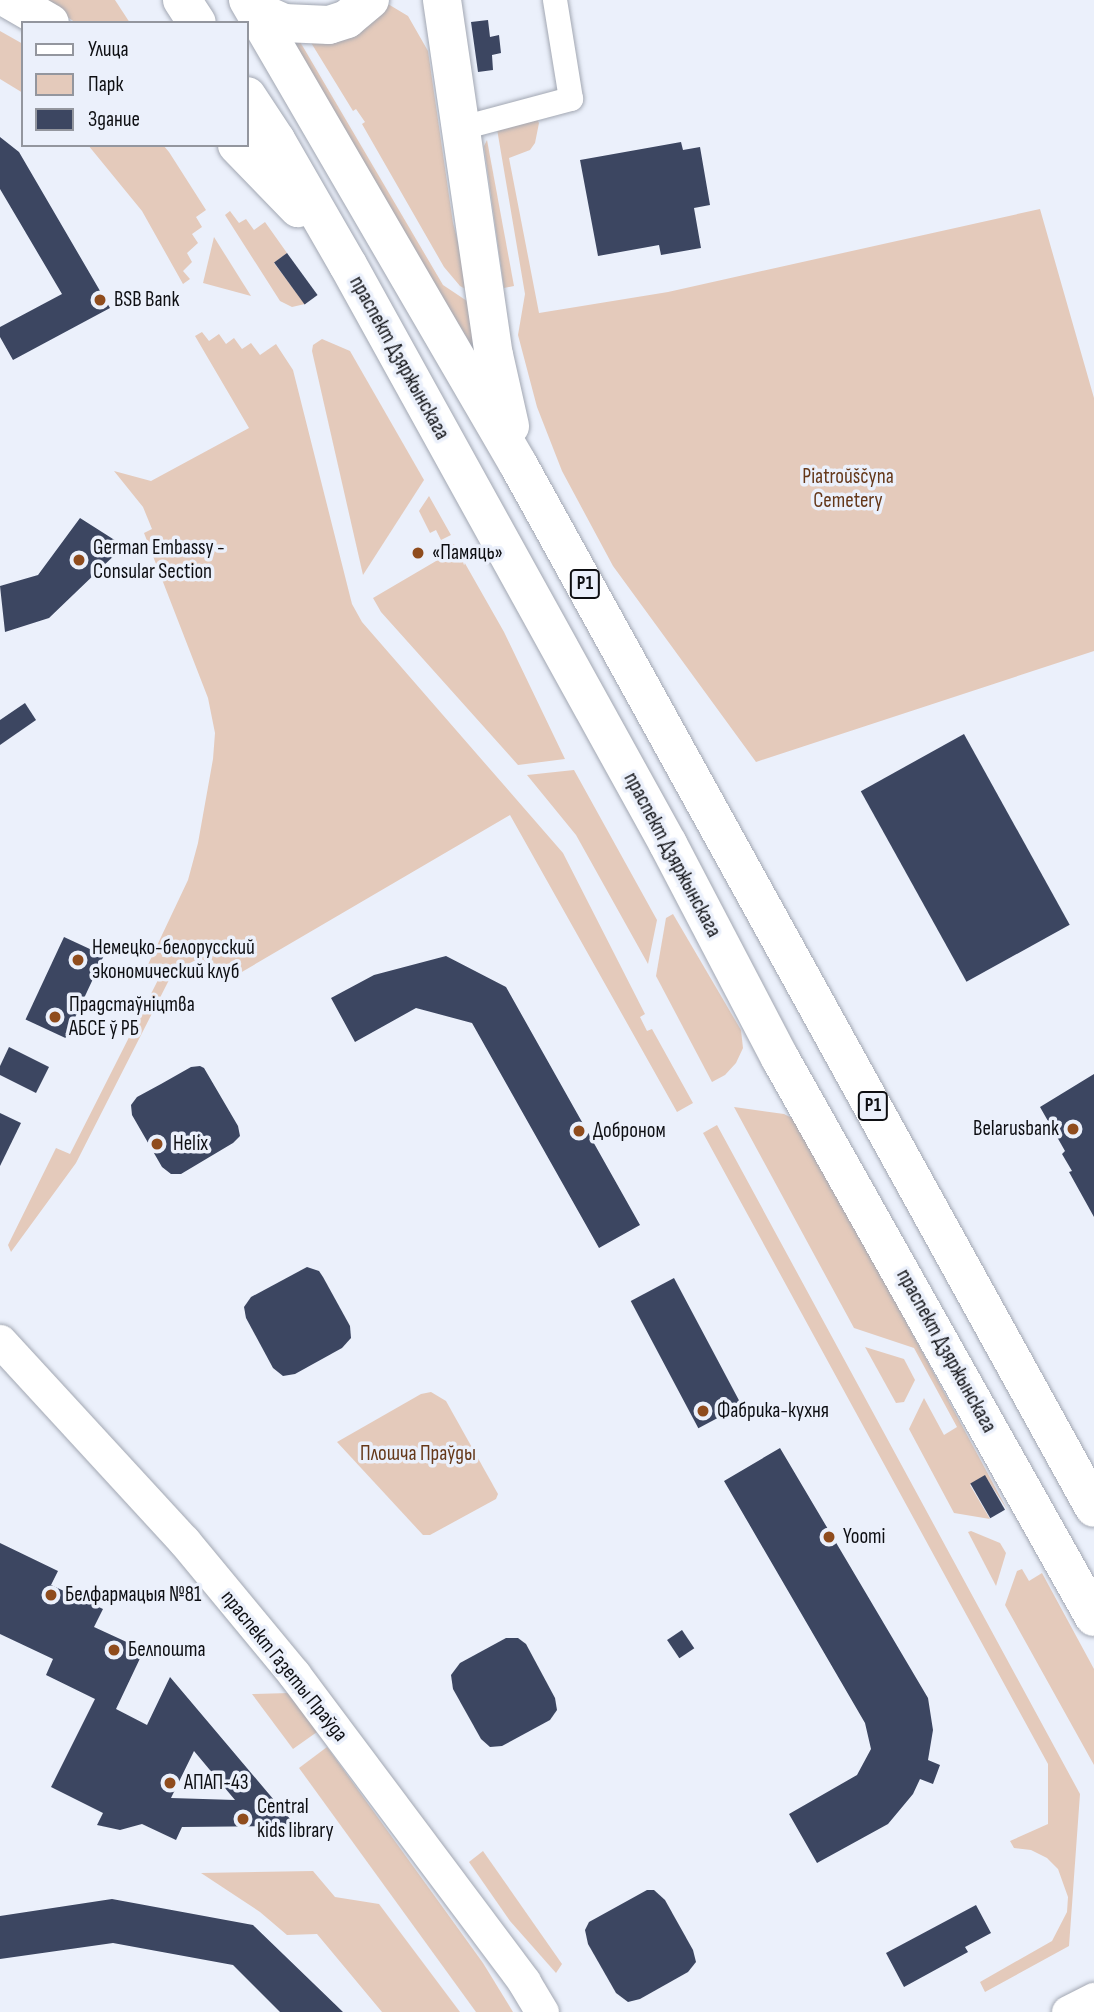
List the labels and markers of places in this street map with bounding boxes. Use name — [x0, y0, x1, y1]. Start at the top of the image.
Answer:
place label: BSB Bank — [114, 287, 180, 313]
marker: BSB Bank — [92, 292, 108, 308]
place label: German Embassy - Consular Section — [93, 535, 225, 585]
place label: «Памяць» — [432, 540, 503, 566]
marker: «Памяць» — [410, 545, 426, 561]
marker: German Embassy - Consular Section — [71, 552, 87, 568]
place label: Немецко-белорусский экономический клуб — [92, 935, 255, 985]
marker: Немецко-белорусский экономический клуб — [70, 952, 86, 968]
place label: Прадстаўніцтва АБСЕ ў РБ — [69, 992, 195, 1042]
marker: Прадстаўніцтва АБСЕ ў РБ — [47, 1009, 63, 1025]
place label: Belarusbank — [973, 1116, 1059, 1142]
place label: Доброном — [593, 1118, 666, 1144]
marker: Belarusbank — [1065, 1121, 1081, 1137]
marker: Доброном — [571, 1123, 587, 1139]
place label: Helix — [173, 1131, 208, 1157]
marker: Helix — [147, 1134, 167, 1154]
place label: Фабрика-кухня — [717, 1398, 829, 1424]
marker: Фабрика-кухня — [695, 1403, 711, 1419]
place label: Yoomi — [843, 1524, 886, 1550]
marker: Yoomi — [821, 1529, 837, 1545]
place label: Белфармацыя №81 — [65, 1582, 201, 1608]
marker: Белфармацыя №81 — [43, 1587, 59, 1603]
place label: Белпошта — [128, 1637, 206, 1663]
marker: Белпошта — [106, 1642, 122, 1658]
place label: АПАП-43 — [184, 1770, 249, 1796]
marker: АПАП-43 — [162, 1775, 178, 1791]
place label: Central kids library — [257, 1794, 334, 1844]
marker: Central kids library — [235, 1811, 251, 1827]

